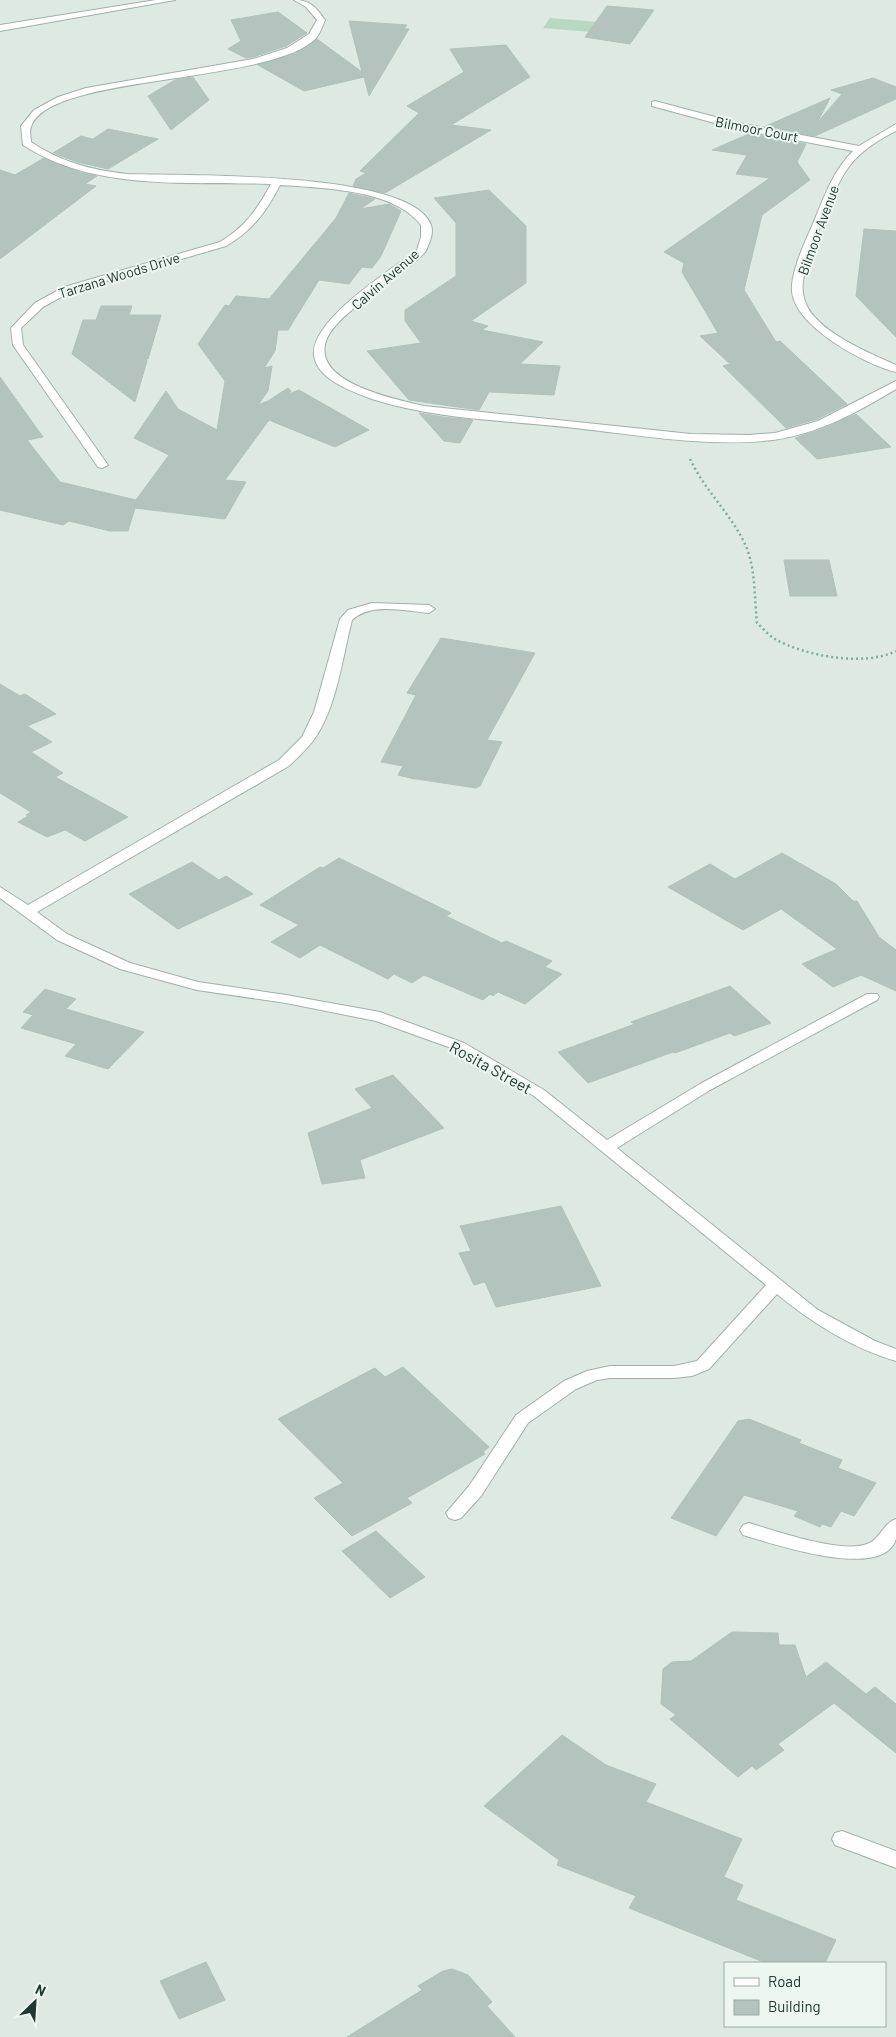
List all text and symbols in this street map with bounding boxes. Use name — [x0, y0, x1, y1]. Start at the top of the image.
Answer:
street label: Bilmoor Court — [714, 113, 800, 145]
street label: Bilmoor Avenue — [794, 183, 842, 277]
street label: Calvin Avenue — [348, 245, 422, 313]
street label: Tarzana Woods Drive — [56, 248, 182, 302]
street label: Rosita Street — [447, 1037, 535, 1097]
legend — [724, 1962, 886, 2027]
text: Road — [768, 1972, 801, 1990]
north arrow — [10, 1977, 60, 2027]
text: N — [33, 1980, 49, 1999]
text: Building — [768, 1997, 821, 2015]

